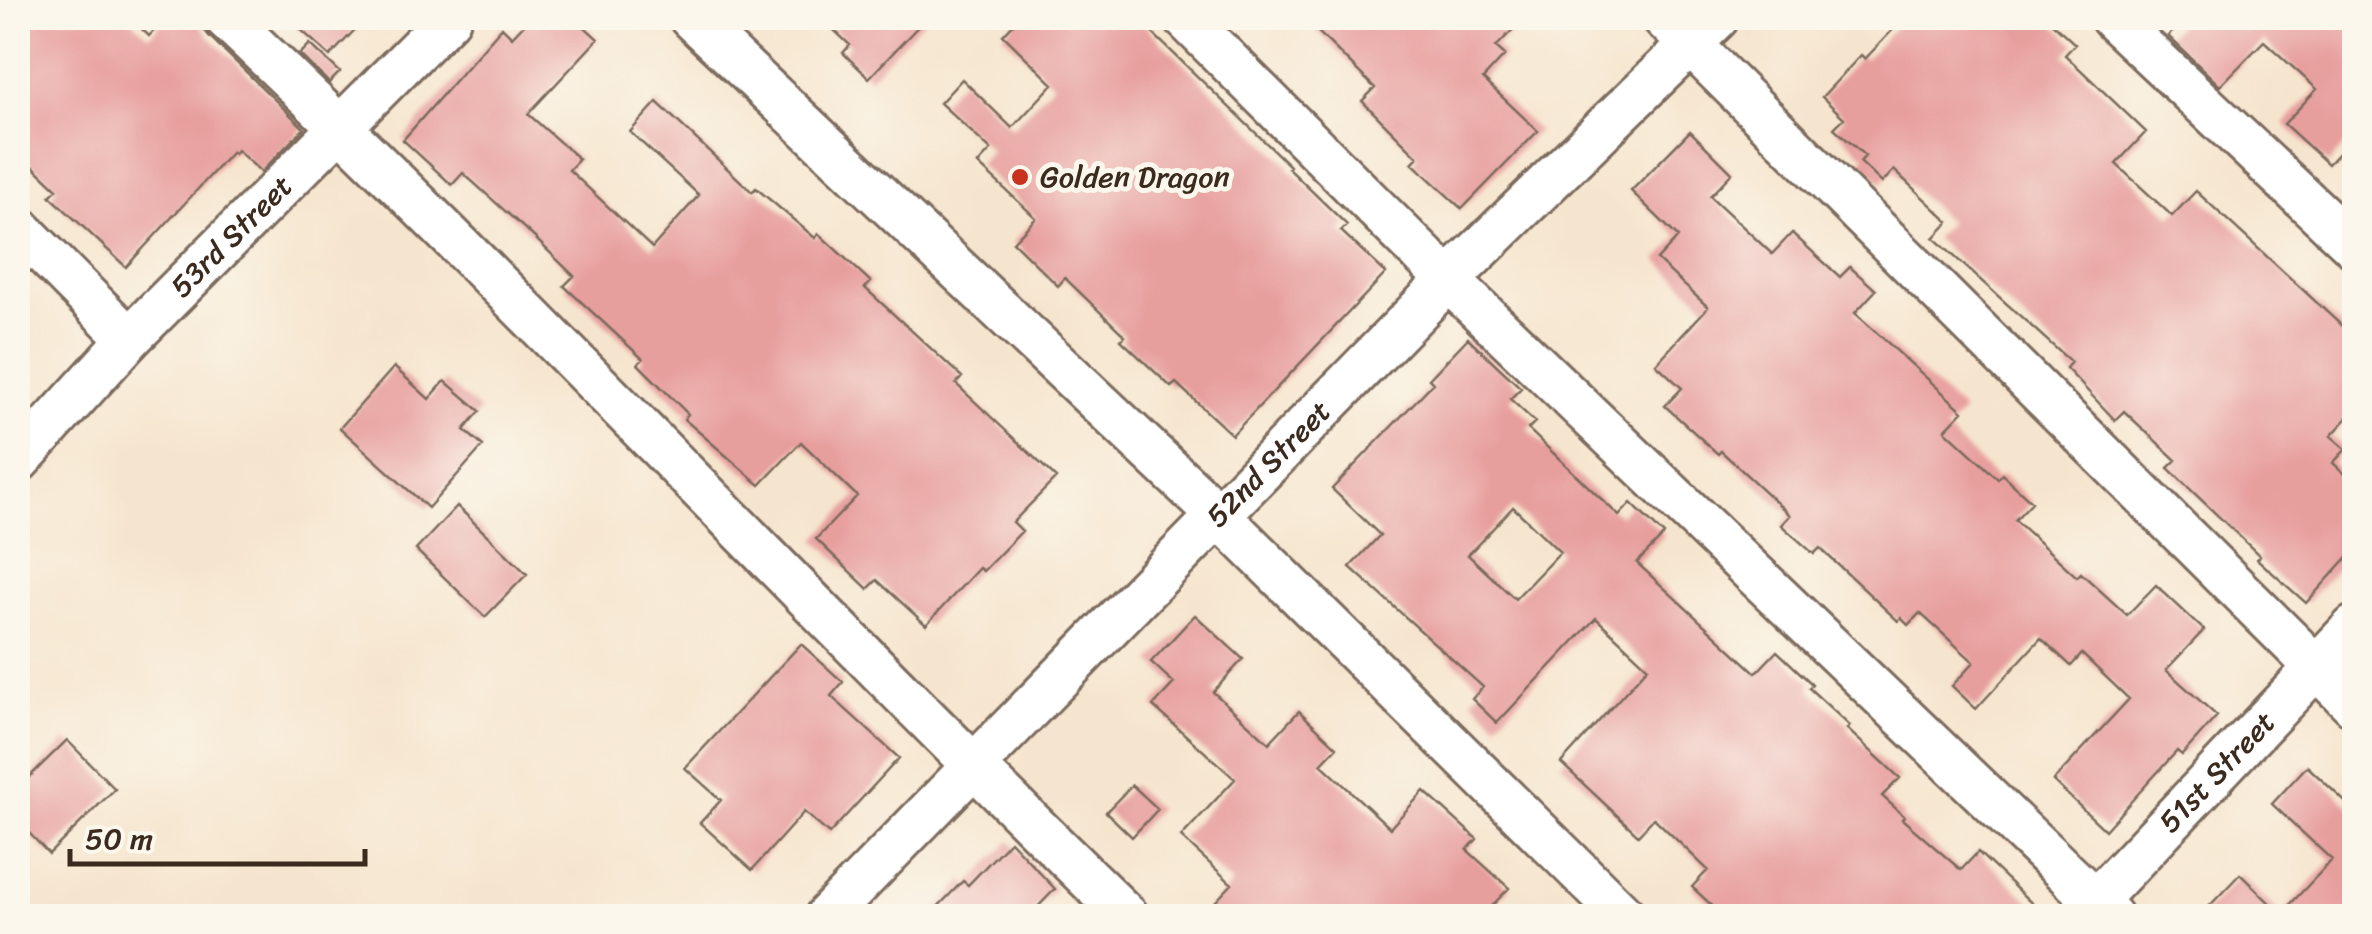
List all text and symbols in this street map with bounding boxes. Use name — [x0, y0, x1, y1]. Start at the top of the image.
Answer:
place label: Golden Dragon — [1040, 150, 1230, 204]
street label: 53rd Street — [157, 161, 306, 311]
marker: Golden Dragon — [1009, 166, 1031, 188]
street label: 52nd Street — [1192, 387, 1345, 541]
street label: 51st Street — [2145, 698, 2289, 846]
scale bar — [70, 804, 365, 866]
text: 50 m — [85, 812, 153, 866]

